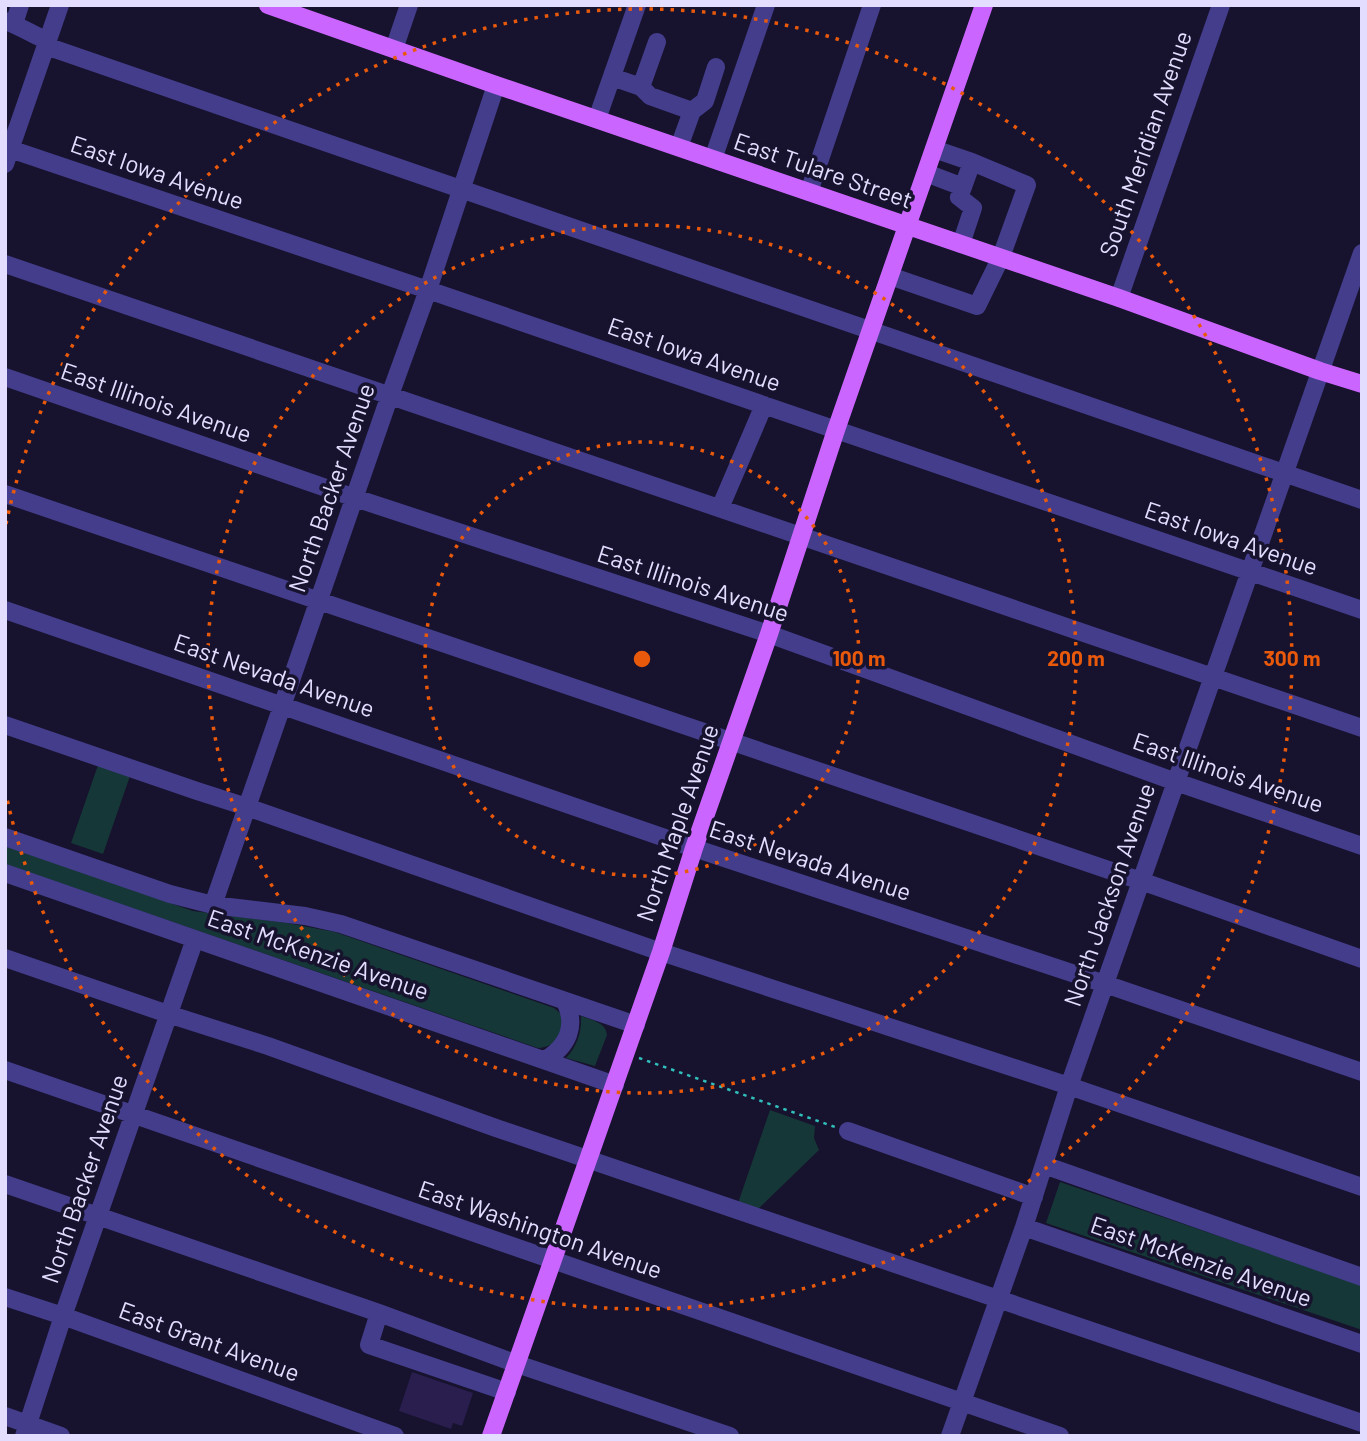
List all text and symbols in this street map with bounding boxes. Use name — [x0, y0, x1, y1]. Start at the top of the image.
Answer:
street label: South Meridian Avenue — [1092, 27, 1197, 260]
street label: East Tulare Street — [730, 125, 917, 214]
street label: East Iowa Avenue — [67, 128, 248, 215]
street label: East Iowa Avenue — [604, 310, 785, 397]
street label: East Illinois Avenue — [57, 355, 256, 448]
street label: North Backer Avenue — [281, 379, 380, 596]
street label: East Iowa Avenue — [1141, 494, 1322, 581]
street label: East Illinois Avenue — [594, 538, 793, 627]
street label: East Nevada Avenue — [170, 627, 379, 723]
text: 100 m — [832, 645, 886, 670]
text: 200 m — [1047, 645, 1105, 670]
text: 300 m — [1263, 645, 1321, 670]
centre of rings — [630, 647, 654, 671]
street label: North Maple Avenue — [629, 720, 724, 925]
street label: East Illinois Avenue — [1129, 725, 1328, 818]
street label: North Jackson Avenue — [1057, 779, 1160, 1010]
street label: East Nevada Avenue — [706, 813, 915, 906]
street label: East McKenzie Avenue — [204, 902, 433, 1005]
street label: North Backer Avenue — [34, 1070, 133, 1287]
street label: East Washington Avenue — [415, 1173, 666, 1284]
street label: East McKenzie Avenue — [1087, 1209, 1316, 1312]
street label: East Grant Avenue — [115, 1294, 304, 1387]

